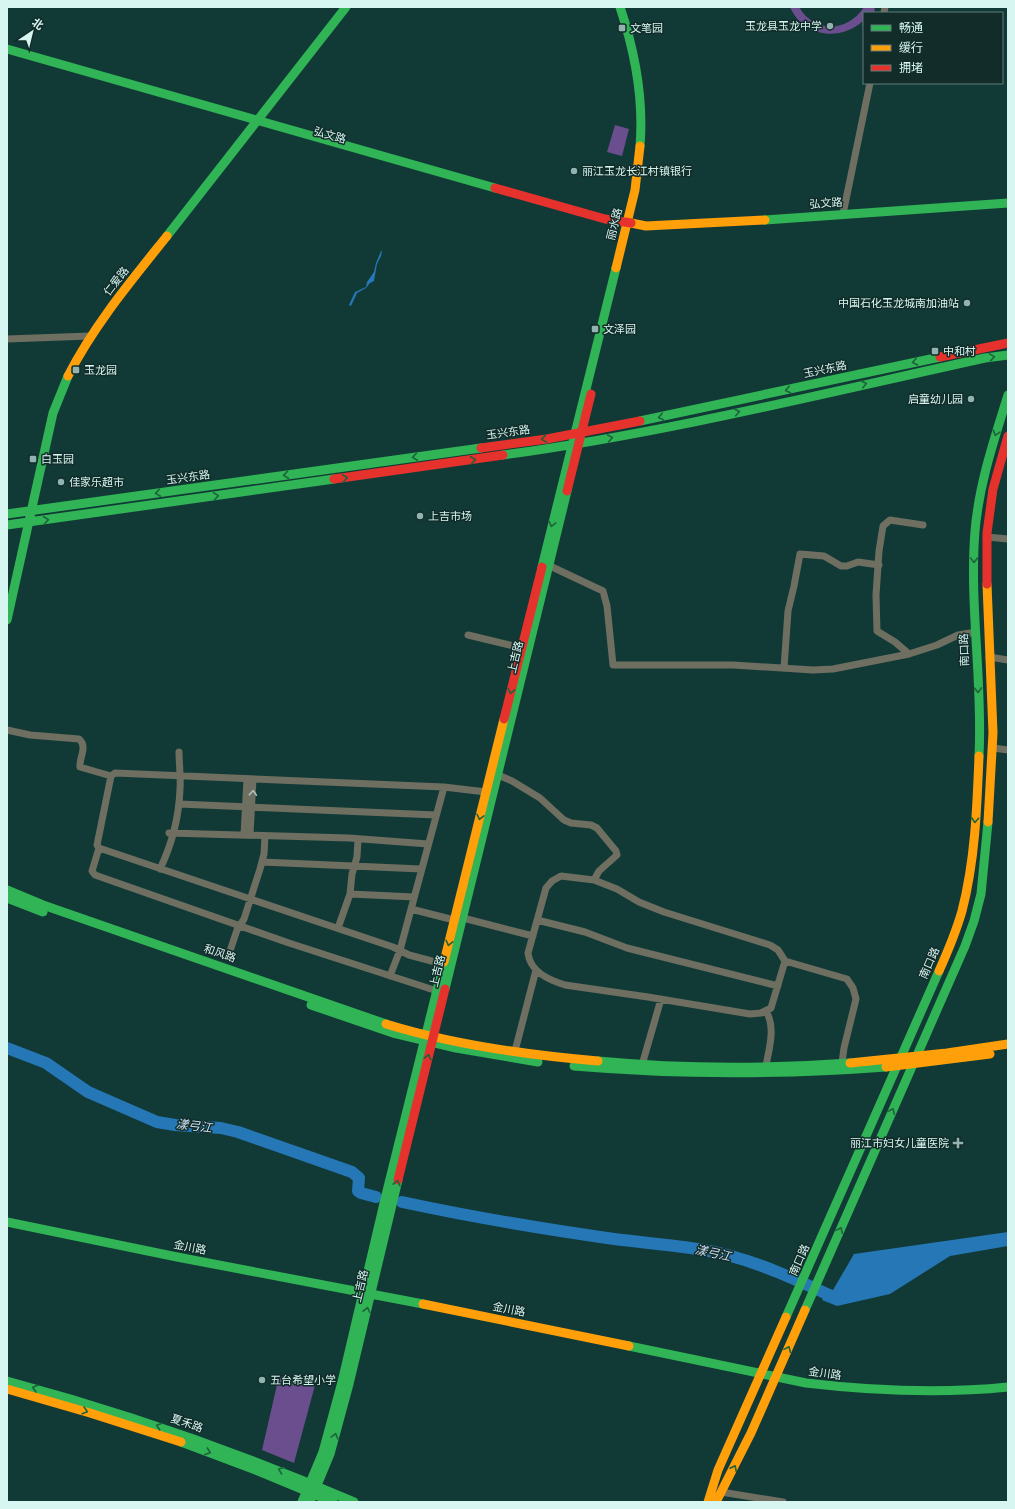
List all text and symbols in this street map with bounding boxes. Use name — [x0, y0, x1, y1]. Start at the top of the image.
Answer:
north arrow — [12, 12, 52, 52]
legend — [863, 12, 1003, 84]
text: 北 — [29, 14, 47, 33]
place label: 玉龙县玉龙中学 — [745, 18, 822, 33]
text: 畅通 — [899, 19, 923, 36]
place label: 文笔园 — [630, 20, 663, 35]
marker: 玉龙县玉龙中学 — [825, 21, 835, 31]
marker: 文笔园 — [617, 23, 627, 33]
text: 缓行 — [899, 39, 923, 56]
text: 拥堵 — [899, 59, 923, 76]
street label: 弘文路 — [312, 123, 348, 146]
place label: 丽江玉龙长江村镇银行 — [582, 163, 692, 178]
marker: 丽江玉龙长江村镇银行 — [569, 166, 579, 176]
street label: 弘文路 — [809, 194, 843, 211]
street label: 丽水路 — [602, 206, 625, 242]
street label: 仁爱路 — [100, 263, 132, 298]
place label: 中国石化玉龙城南加油站 — [838, 295, 959, 310]
marker: 中国石化玉龙城南加油站 — [962, 298, 972, 308]
place label: 文泽园 — [603, 321, 636, 336]
marker: 文泽园 — [590, 324, 600, 334]
place label: 中和村 — [943, 343, 976, 358]
marker: 中和村 — [930, 346, 940, 356]
one-way arrow — [988, 354, 995, 362]
street label: 玉兴东路 — [802, 357, 848, 380]
one-way arrow — [912, 358, 918, 366]
place label: 玉龙园 — [84, 362, 117, 377]
marker: 玉龙园 — [71, 365, 81, 375]
one-way arrow — [861, 381, 868, 389]
one-way arrow — [785, 385, 791, 393]
place label: 启童幼儿园 — [908, 391, 963, 406]
marker: 启童幼儿园 — [966, 394, 976, 404]
one-way arrow — [734, 409, 741, 417]
one-way arrow — [658, 412, 664, 421]
street label: 玉兴东路 — [485, 421, 531, 442]
one-way arrow — [992, 429, 1001, 436]
one-way arrow — [541, 434, 547, 443]
one-way arrow — [607, 434, 613, 443]
place label: 白玉园 — [41, 451, 74, 466]
one-way arrow — [412, 452, 418, 461]
marker: 白玉园 — [28, 454, 38, 464]
one-way arrow — [470, 456, 477, 465]
street label: 玉兴东路 — [165, 466, 211, 487]
one-way arrow — [283, 470, 289, 479]
place label: 佳家乐超市 — [69, 474, 124, 489]
one-way arrow — [342, 474, 348, 483]
marker: 佳家乐超市 — [56, 477, 66, 487]
one-way arrow — [155, 488, 161, 497]
one-way arrow — [213, 492, 219, 501]
place label: 上吉市场 — [428, 508, 472, 523]
marker: 上吉市场 — [415, 511, 425, 521]
one-way arrow — [43, 516, 49, 525]
one-way arrow — [549, 521, 557, 527]
one-way arrow — [970, 557, 979, 563]
street label: 南口路 — [955, 633, 972, 667]
street label: 上吉路 — [503, 639, 526, 675]
one-way arrow — [507, 687, 516, 694]
one-way arrow — [974, 687, 982, 693]
one-way arrow — [248, 790, 257, 796]
one-way arrow — [476, 813, 485, 820]
one-way arrow — [970, 817, 979, 823]
street label: 和风路 — [202, 940, 238, 965]
one-way arrow — [445, 940, 453, 946]
street label: 南口路 — [915, 945, 942, 981]
street label: 上吉路 — [425, 953, 448, 989]
one-way arrow — [424, 1054, 432, 1060]
one-way arrow — [888, 1108, 896, 1115]
water label: 漾弓江 — [175, 1115, 215, 1136]
place label: 丽江市妇女儿童医院 — [850, 1135, 949, 1150]
marker: 丽江市妇女儿童医院 — [952, 1137, 964, 1149]
one-way arrow — [392, 1180, 401, 1187]
one-way arrow — [835, 1227, 843, 1235]
street label: 金川路 — [172, 1236, 208, 1257]
water label: 漾弓江 — [694, 1240, 734, 1265]
street label: 南口路 — [785, 1242, 812, 1278]
street label: 上吉路 — [348, 1268, 371, 1304]
street label: 金川路 — [491, 1298, 527, 1319]
one-way arrow — [362, 1307, 371, 1314]
one-way arrow — [783, 1346, 791, 1354]
street label: 金川路 — [808, 1363, 842, 1382]
place label: 五台希望小学 — [270, 1372, 336, 1387]
marker: 五台希望小学 — [257, 1375, 267, 1385]
one-way arrow — [31, 1384, 38, 1393]
one-way arrow — [82, 1407, 88, 1415]
street label: 夏禾路 — [169, 1410, 205, 1435]
one-way arrow — [156, 1422, 163, 1431]
one-way arrow — [331, 1433, 339, 1439]
one-way arrow — [205, 1447, 212, 1456]
one-way arrow — [729, 1464, 737, 1472]
one-way arrow — [278, 1467, 285, 1475]

